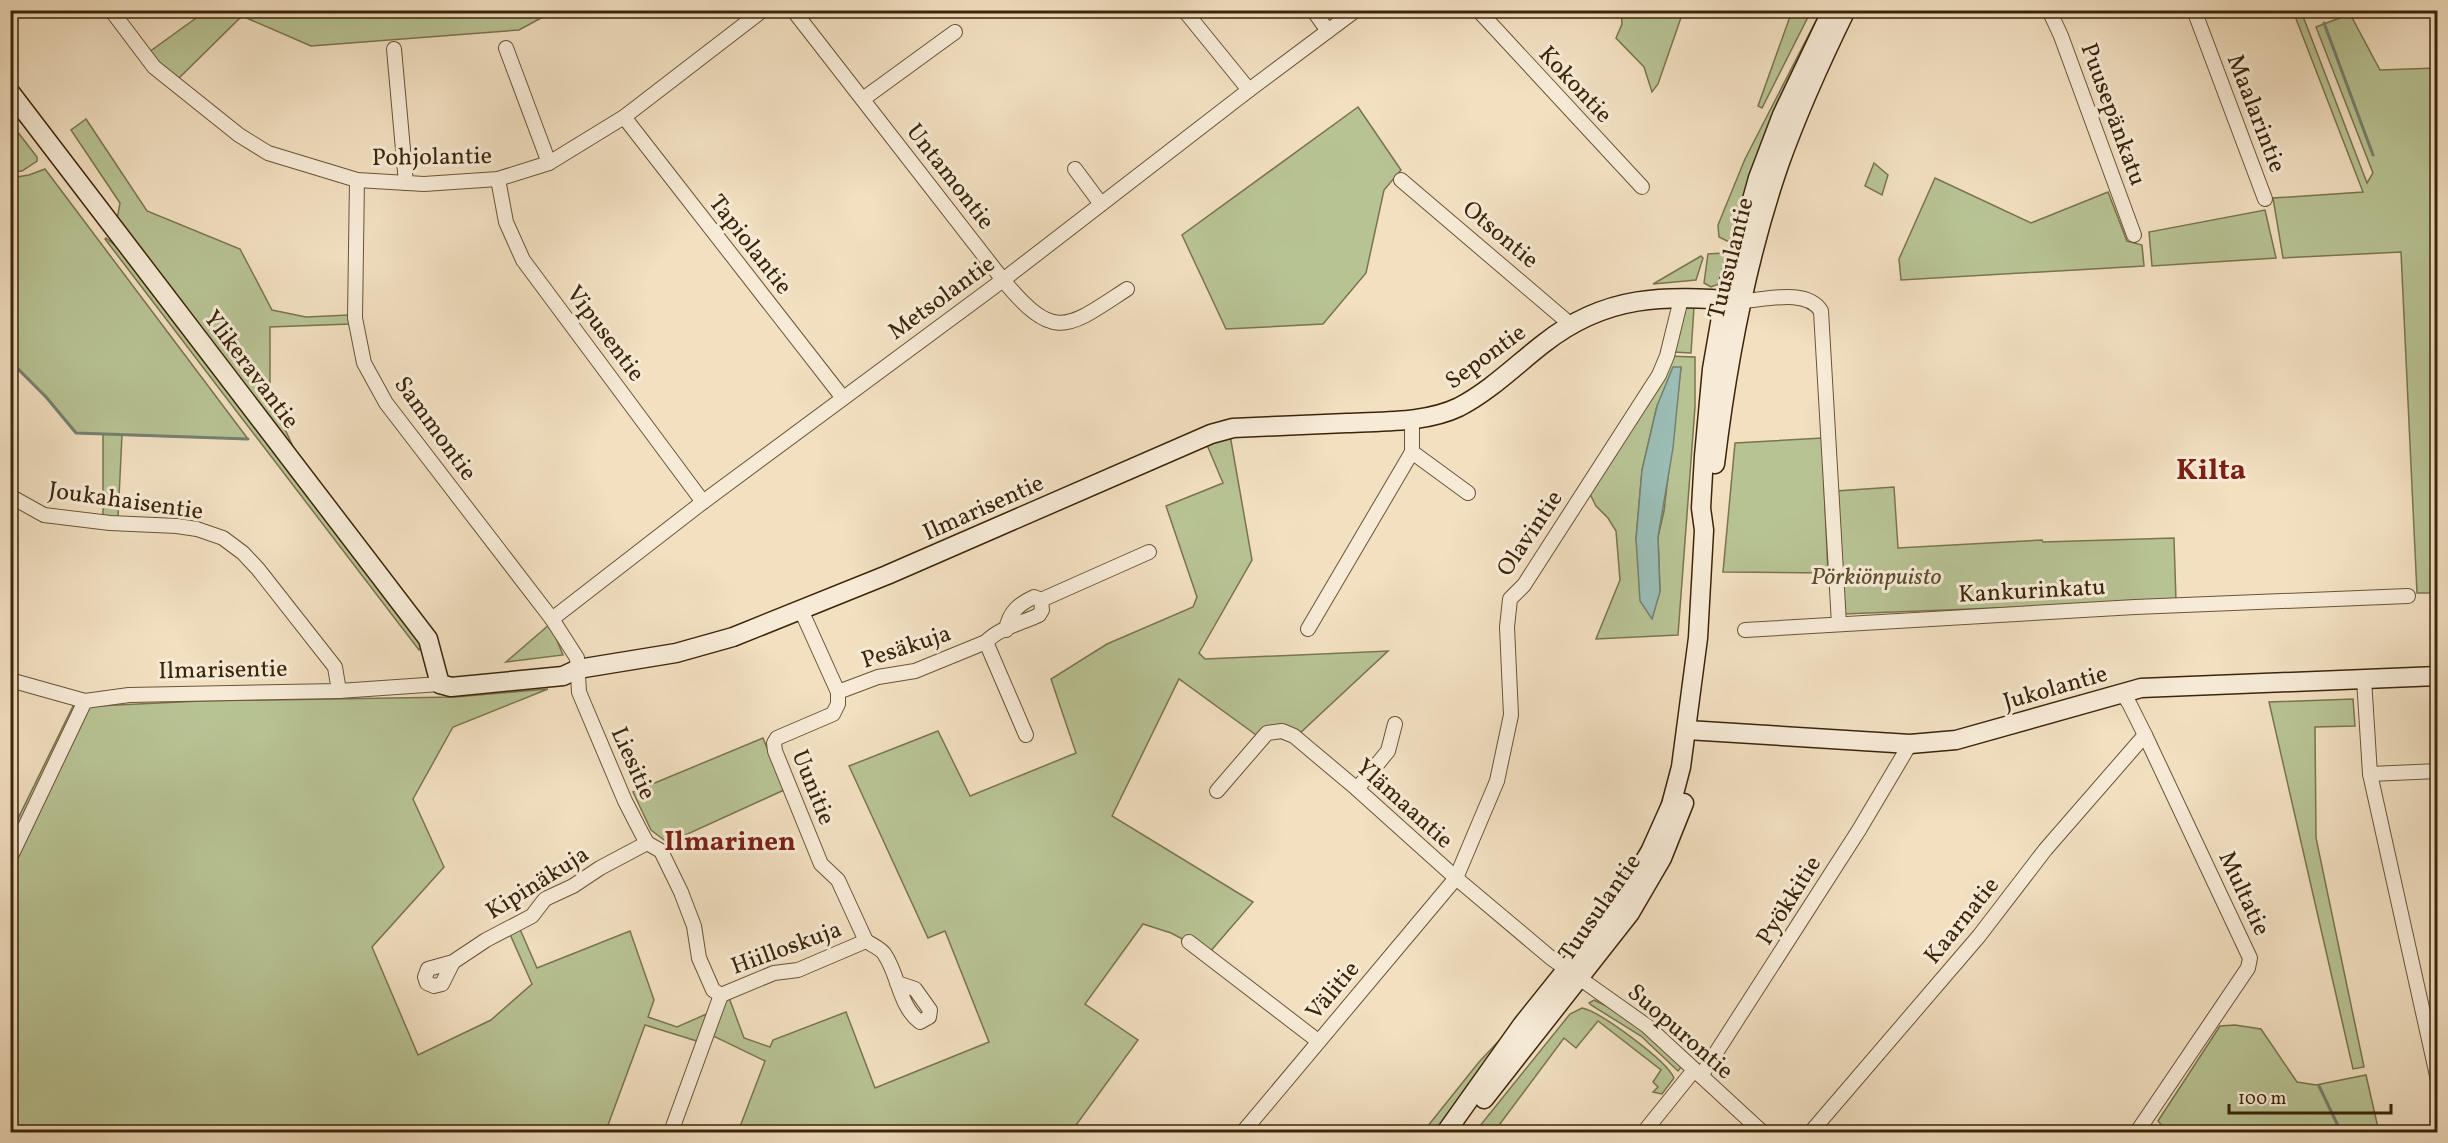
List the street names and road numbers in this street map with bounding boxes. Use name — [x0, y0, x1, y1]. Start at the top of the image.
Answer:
street label: Kokontie — [1530, 39, 1619, 132]
street label: Puusepänkatu — [2071, 39, 2154, 191]
street label: Maalarintie — [2217, 50, 2293, 178]
street label: Untamontie — [897, 117, 1002, 237]
street label: Pohjolantie — [372, 140, 492, 176]
street label: Tapiolantie — [700, 188, 799, 302]
street label: Otsontie — [1454, 193, 1545, 278]
street label: Tuusulantie — [1700, 194, 1763, 323]
street label: Metsolantie — [882, 248, 1003, 349]
street label: Vipusentie — [557, 279, 652, 389]
street label: Ylikeravantie — [194, 304, 306, 437]
street label: Sepontie — [1439, 317, 1534, 399]
street label: Sammontie — [385, 370, 484, 488]
street label: Ilmarisentie — [918, 467, 1050, 551]
street label: Joukahaisentie — [46, 474, 205, 530]
street label: Olavintie — [1489, 484, 1572, 584]
street label: Kankurinkatu — [1958, 571, 2107, 613]
street label: Pesäkuja — [857, 617, 956, 678]
street label: Ilmarisentie — [158, 653, 288, 689]
street label: Jukolantie — [1999, 658, 2112, 720]
street label: Liesitie — [601, 722, 663, 806]
street label: Uunitie — [782, 745, 843, 830]
street label: Ylämaantie — [1347, 751, 1460, 858]
street label: Kipinäkuja — [480, 839, 596, 929]
street label: Multatie — [2209, 846, 2278, 942]
street label: Tuusulantie — [1551, 848, 1650, 969]
street label: Pyökkitie — [1749, 850, 1831, 952]
street label: Kaarnatie — [1917, 870, 2008, 972]
street label: Hiilloskuja — [727, 913, 847, 985]
street label: Välitie — [1299, 954, 1368, 1028]
street label: Suopurontie — [1619, 977, 1740, 1088]

